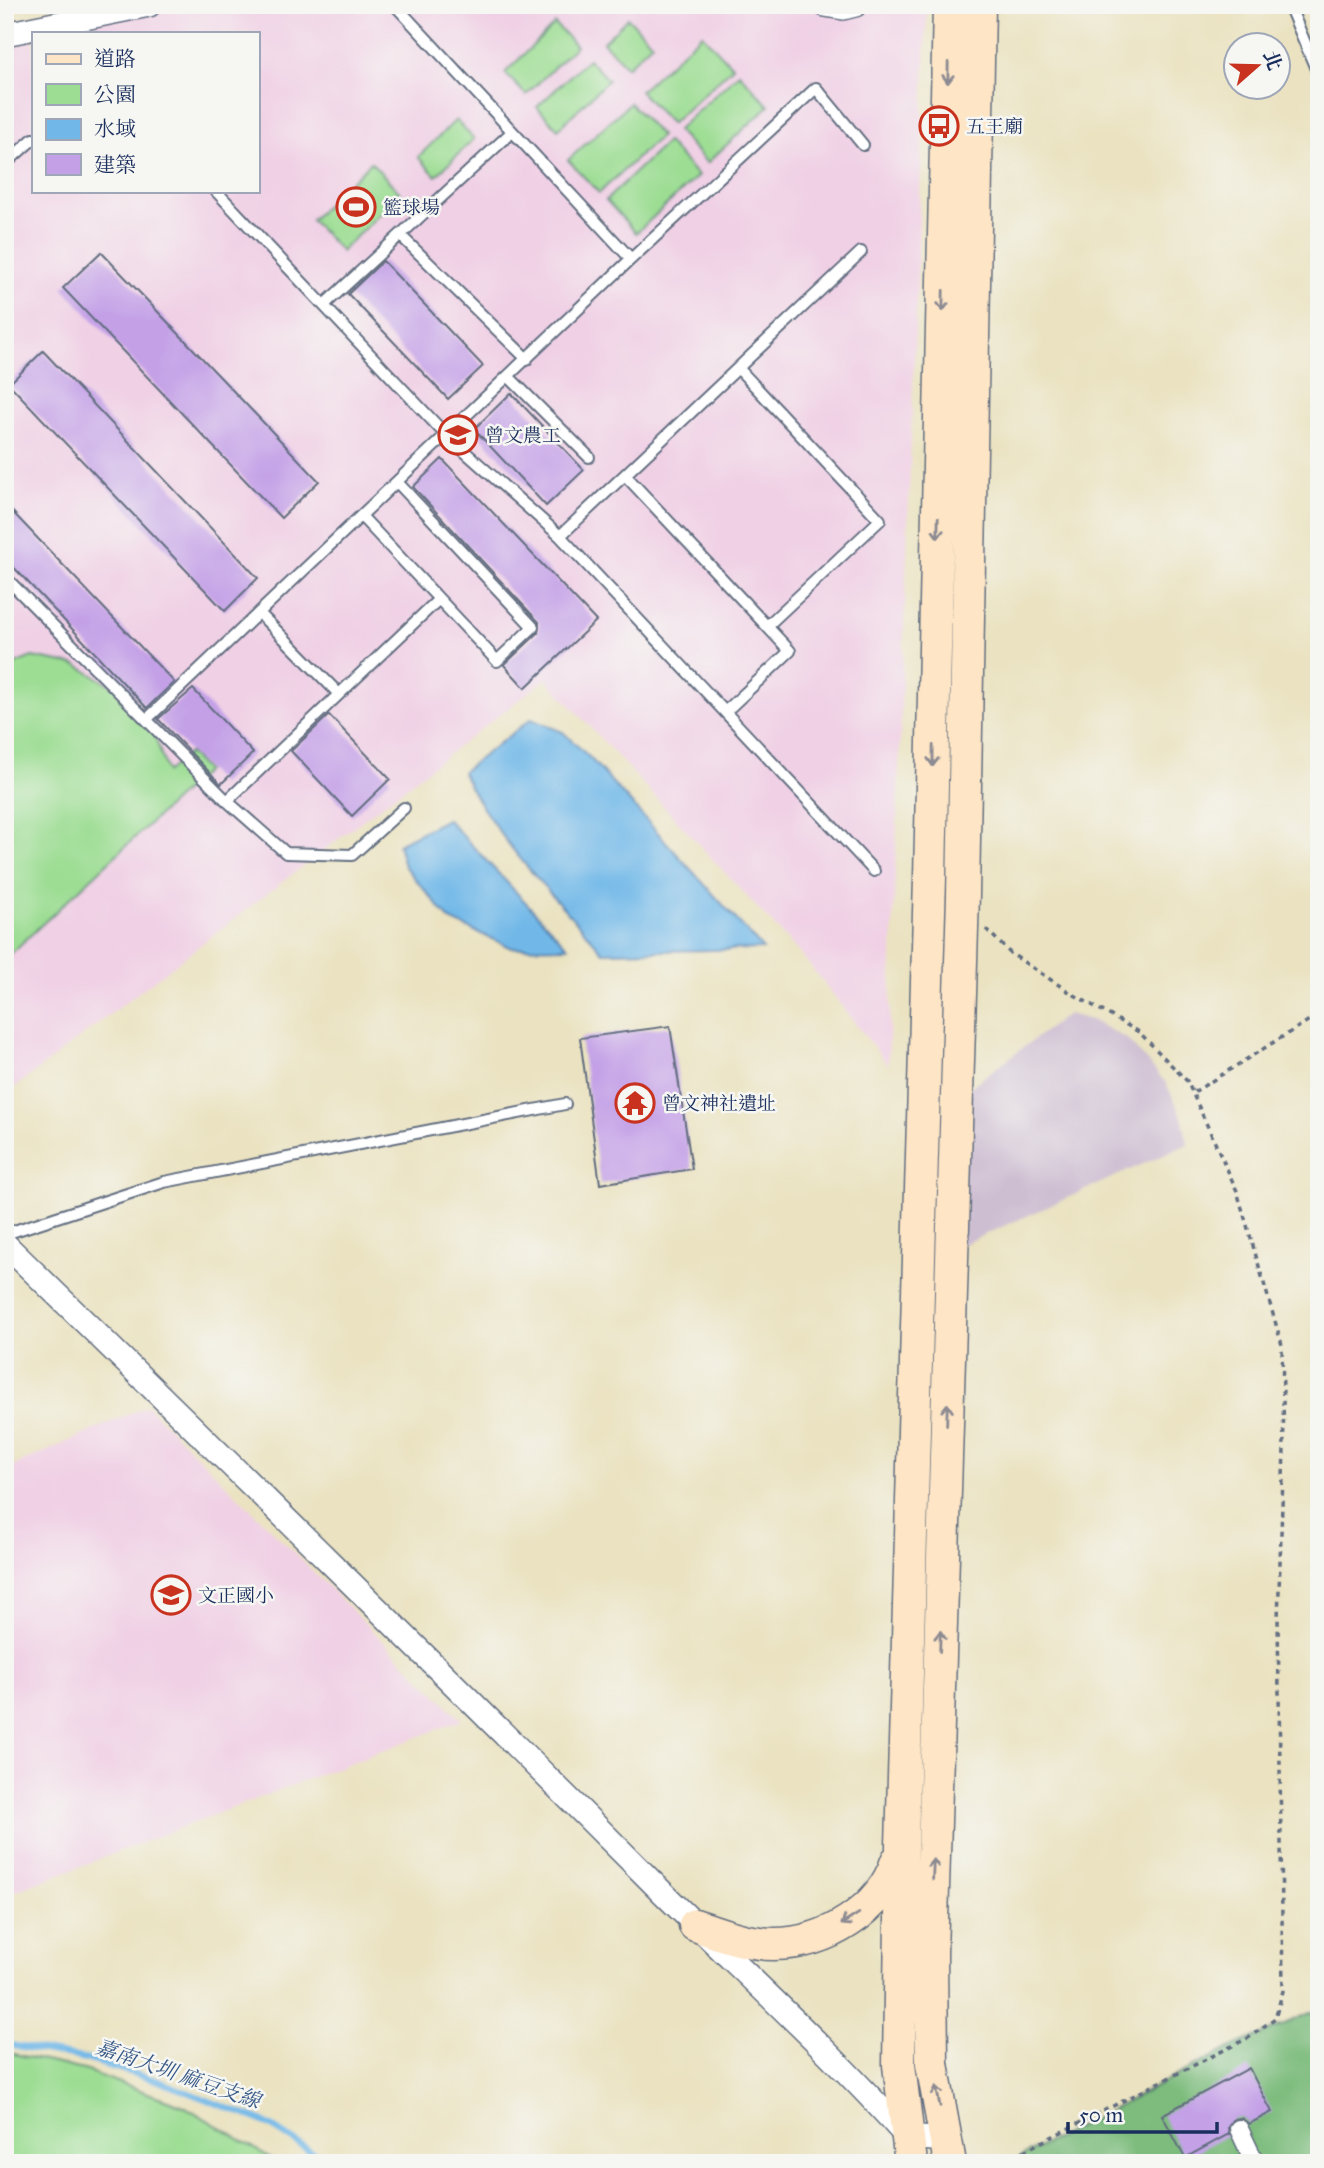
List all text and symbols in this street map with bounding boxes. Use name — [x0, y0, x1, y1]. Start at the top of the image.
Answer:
legend — [32, 32, 259, 192]
north arrow — [1222, 32, 1292, 102]
text: 道路 — [94, 46, 136, 72]
text: 北 — [1258, 47, 1287, 73]
one-way arrow — [941, 62, 955, 85]
text: 公園 — [94, 82, 136, 108]
bus stop icon: 五王廟 — [918, 105, 960, 147]
place label: 五王廟 — [966, 115, 1023, 138]
text: 水域 — [94, 116, 136, 142]
text: 建築 — [94, 152, 136, 178]
sports icon: 籃球場 — [335, 186, 377, 228]
place label: 籃球場 — [383, 196, 440, 219]
one-way arrow — [936, 289, 950, 312]
school or university icon: 曾文農工 — [437, 414, 479, 456]
place label: 曾文農工 — [485, 424, 561, 447]
one-way arrow — [931, 517, 945, 540]
one-way arrow — [926, 744, 940, 767]
temple icon: 曾文神社遺址 — [614, 1082, 656, 1124]
place label: 曾文神社遺址 — [662, 1092, 776, 1115]
one-way arrow — [941, 1403, 954, 1426]
school or university icon: 文正國小 — [150, 1574, 192, 1616]
place label: 文正國小 — [198, 1584, 274, 1607]
one-way arrow — [934, 1630, 947, 1653]
one-way arrow — [927, 1858, 940, 1881]
one-way arrow — [841, 1911, 860, 1926]
water label: 嘉南大圳 麻豆支線 — [92, 2034, 266, 2115]
one-way arrow — [930, 2085, 944, 2108]
scale bar — [1068, 2091, 1217, 2135]
text: 50 m — [1079, 2102, 1124, 2128]

